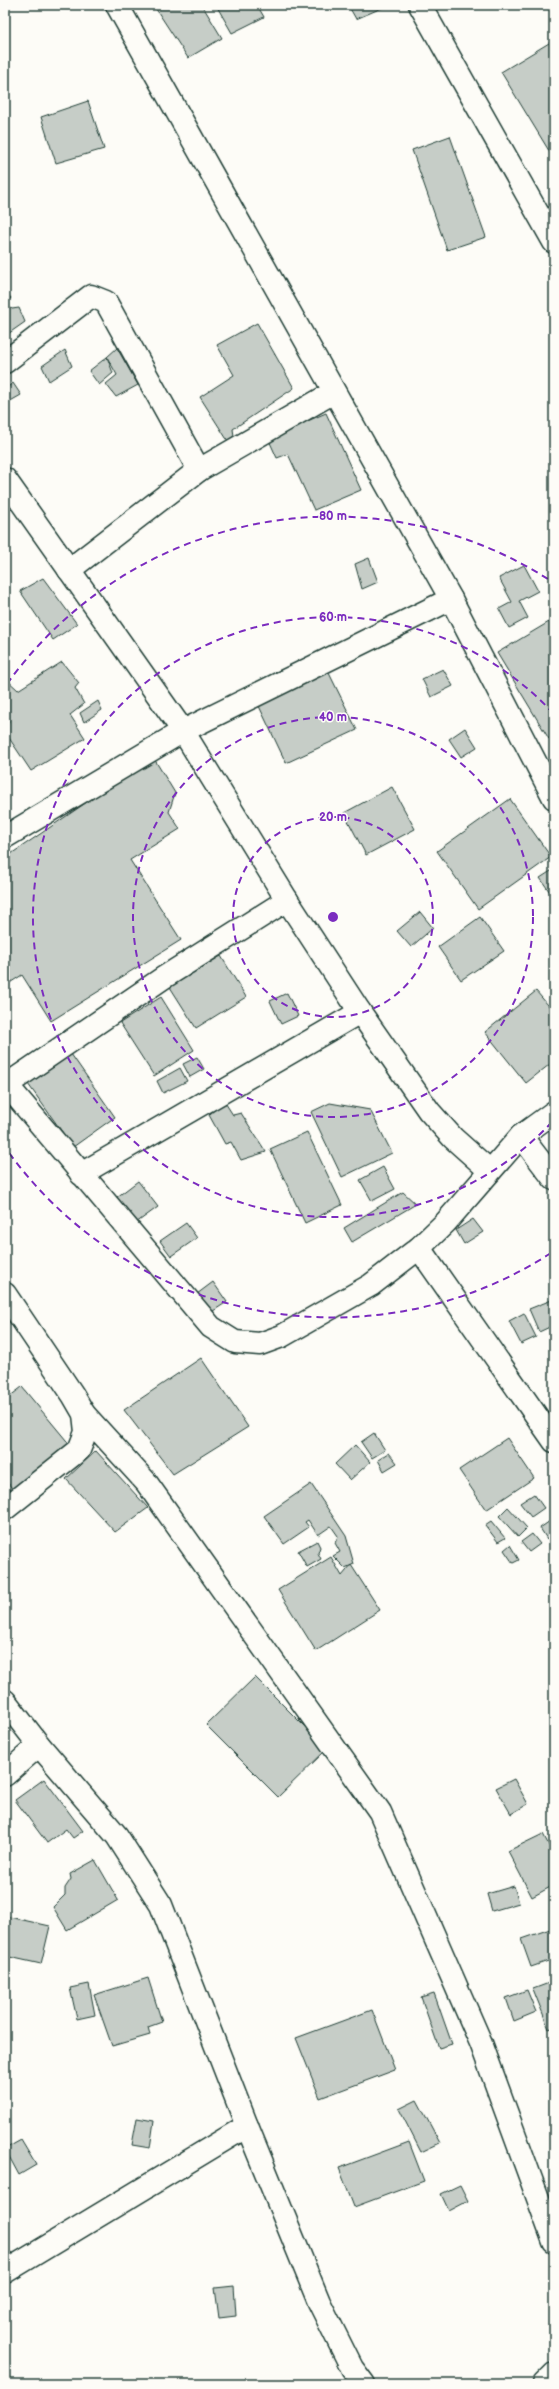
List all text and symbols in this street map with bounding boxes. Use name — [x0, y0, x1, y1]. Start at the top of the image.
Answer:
text: 80 m — [319, 509, 347, 524]
text: 60 m — [319, 610, 347, 625]
text: 40 m — [319, 710, 347, 725]
text: 20 m — [319, 810, 347, 825]
centre of rings — [326, 910, 340, 924]

